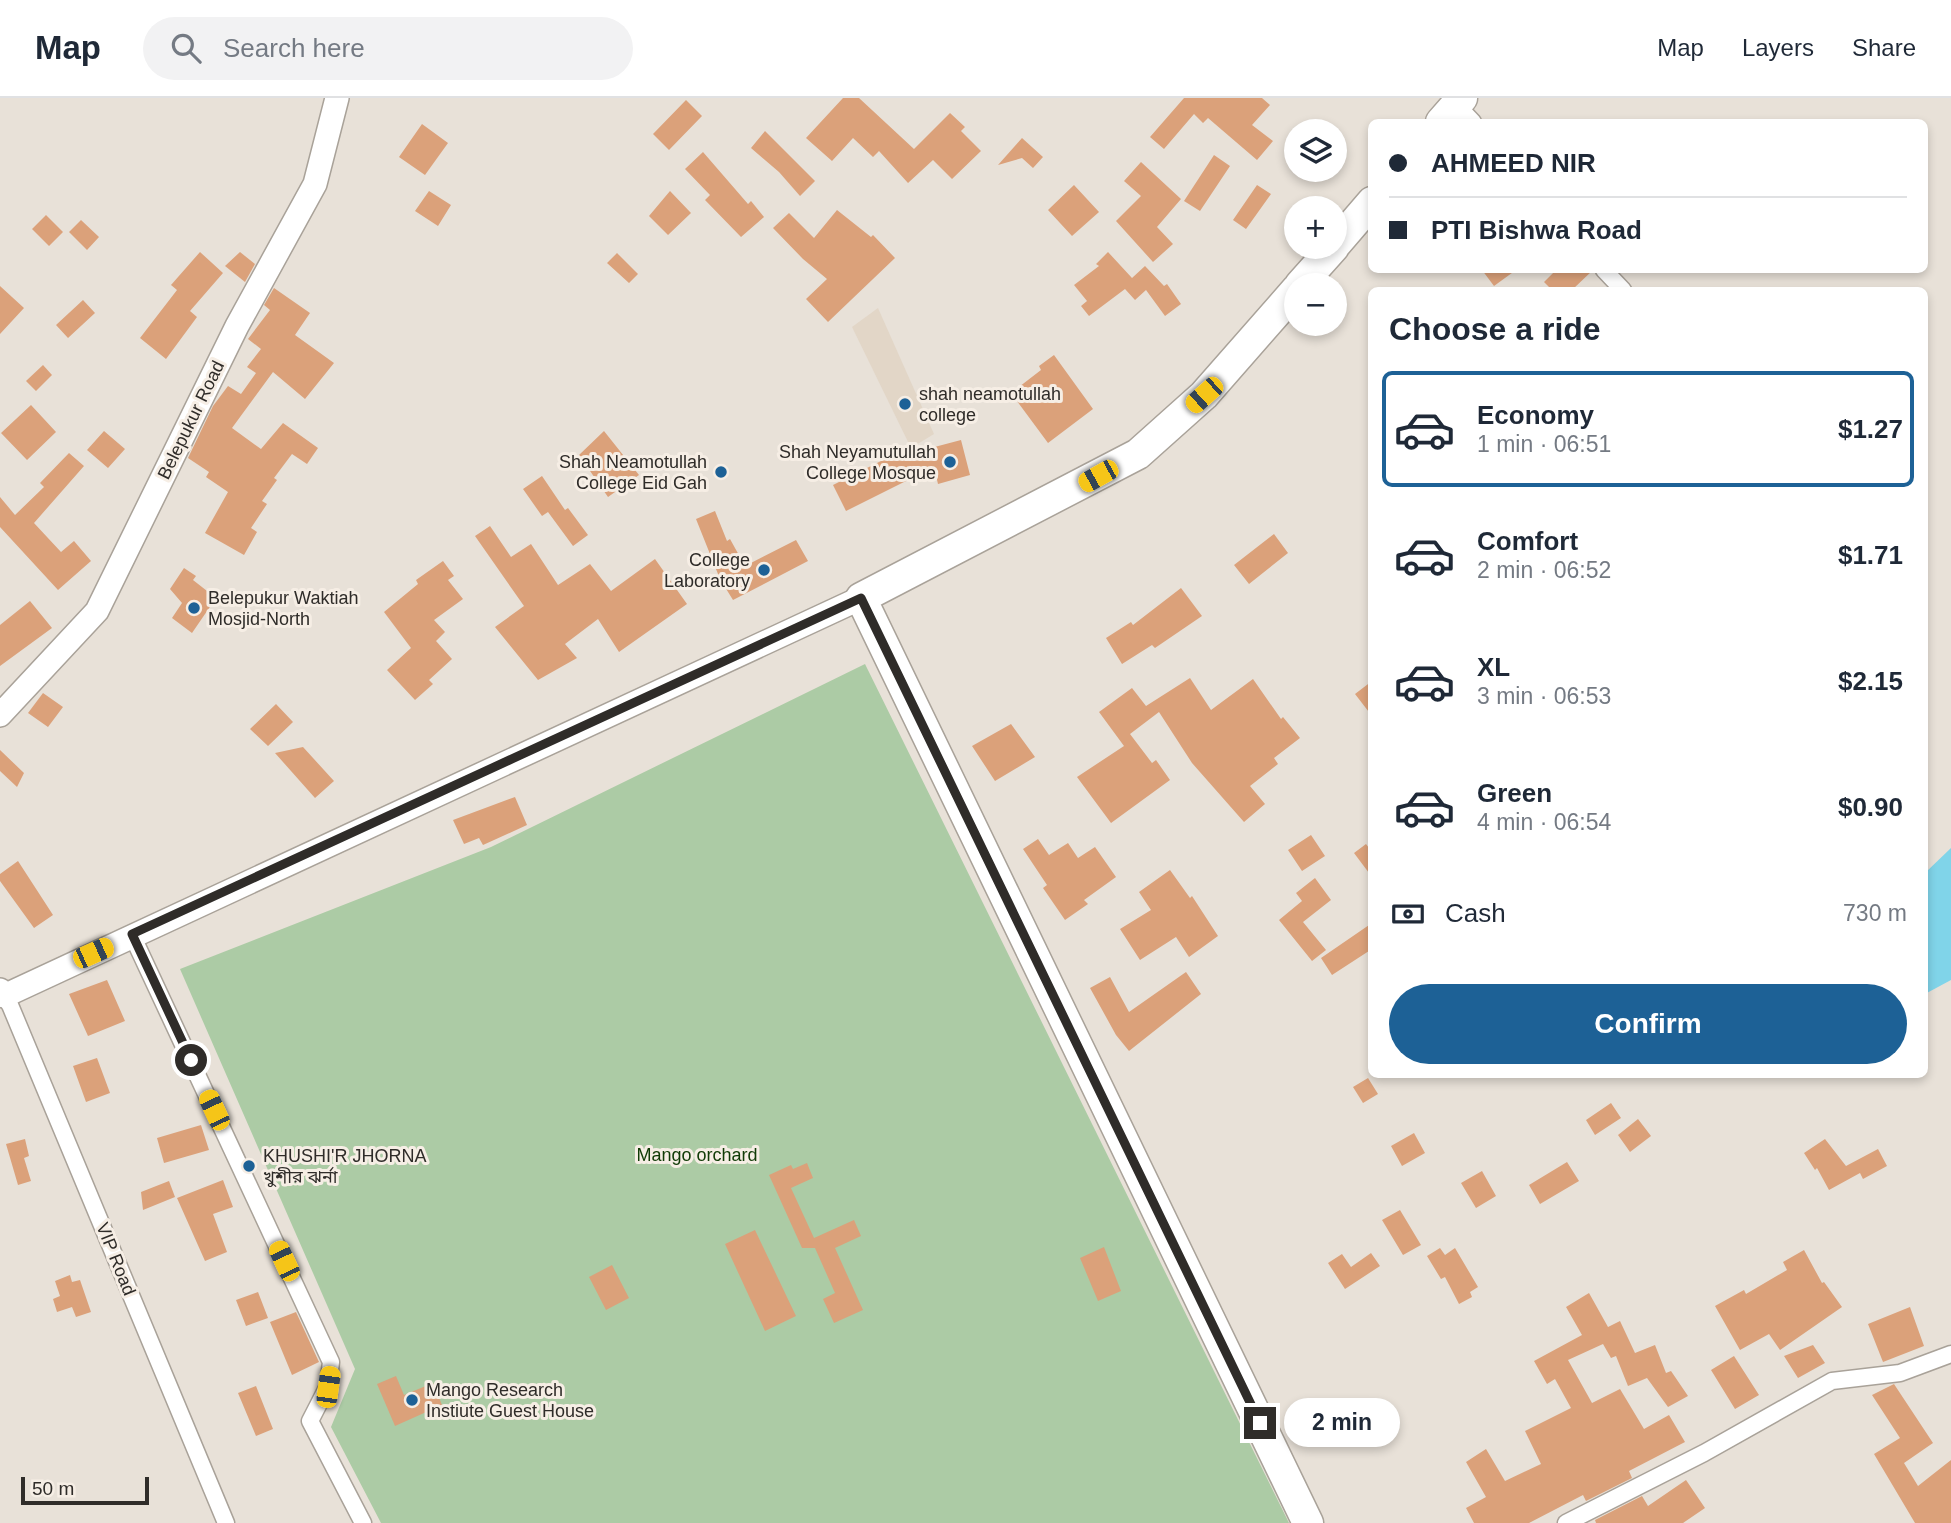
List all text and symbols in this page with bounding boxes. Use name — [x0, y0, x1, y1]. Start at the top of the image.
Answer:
search box — [143, 17, 633, 80]
text: Map — [35, 29, 101, 66]
icon: search — [167, 29, 205, 67]
text: Search here — [223, 33, 365, 63]
text: Map — [1657, 34, 1704, 61]
text: Layers — [1742, 34, 1814, 61]
text: Share — [1852, 34, 1916, 61]
map controls — [1284, 119, 1347, 336]
button: layers — [1284, 119, 1347, 182]
text: AHMEED NIR — [1431, 148, 1596, 178]
button: + — [1284, 196, 1347, 259]
text: PTI Bishwa Road — [1431, 215, 1642, 245]
button: − — [1284, 273, 1347, 336]
text: Choose a ride — [1389, 311, 1601, 347]
street label: Belepukur Road — [154, 358, 228, 482]
car — [1182, 373, 1227, 417]
place label: shah neamotullah college — [919, 384, 1061, 425]
marker: shah neamotullah college — [897, 396, 913, 412]
icon: car — [1393, 398, 1456, 461]
text: Economy — [1477, 400, 1594, 430]
text: $1.27 — [1838, 414, 1903, 444]
text: 1 min · 06:51 — [1477, 431, 1611, 457]
place label: Shah Neyamutullah College Mosque — [779, 442, 936, 483]
place label: Shah Neamotullah College Eid Gah — [559, 452, 707, 493]
marker: Shah Neyamutullah College Mosque — [942, 454, 958, 470]
car — [1075, 457, 1122, 495]
marker: Shah Neamotullah College Eid Gah — [713, 464, 729, 480]
icon: car — [1393, 524, 1456, 587]
text: Comfort — [1477, 526, 1578, 556]
text: $1.71 — [1838, 540, 1903, 570]
place label: College Laboratory — [664, 550, 750, 591]
text: 2 min · 06:52 — [1477, 557, 1611, 583]
marker: College Laboratory — [756, 562, 772, 578]
place label: Belepukur Waktiah Mosjid-North — [208, 588, 358, 629]
marker: Belepukur Waktiah Mosjid-North — [186, 600, 202, 616]
icon: car — [1393, 650, 1456, 713]
text: XL — [1477, 652, 1510, 682]
text: $2.15 — [1838, 666, 1903, 696]
text: 3 min · 06:53 — [1477, 683, 1611, 709]
icon: car — [1393, 776, 1456, 839]
text: Green — [1477, 778, 1552, 808]
text: $0.90 — [1838, 792, 1903, 822]
text: 4 min · 06:54 — [1477, 809, 1611, 835]
icon: cash — [1389, 895, 1427, 933]
text: Cash — [1445, 898, 1506, 928]
text: 730 m — [1843, 900, 1907, 926]
car — [70, 935, 117, 971]
button: Confirm — [1389, 984, 1907, 1064]
route start — [175, 1044, 207, 1076]
car — [196, 1087, 233, 1133]
park label: Mango orchard — [636, 1145, 758, 1165]
place label: KHUSHI'R JHORNA খুশীর ঝর্না — [263, 1146, 426, 1188]
marker: KHUSHI'R JHORNA খুশীর ঝর্না — [241, 1158, 257, 1174]
street label: VIP Road — [92, 1220, 140, 1298]
car — [266, 1238, 303, 1284]
car — [315, 1365, 342, 1409]
place label: Mango Research Instiute Guest House — [426, 1380, 594, 1421]
marker: Mango Research Instiute Guest House — [404, 1392, 420, 1408]
callout: 2 min — [1284, 1398, 1400, 1448]
route end — [1244, 1407, 1276, 1439]
text: 2 min — [1312, 1409, 1372, 1435]
scale bar — [21, 1474, 149, 1506]
text: 50 m — [32, 1478, 74, 1499]

